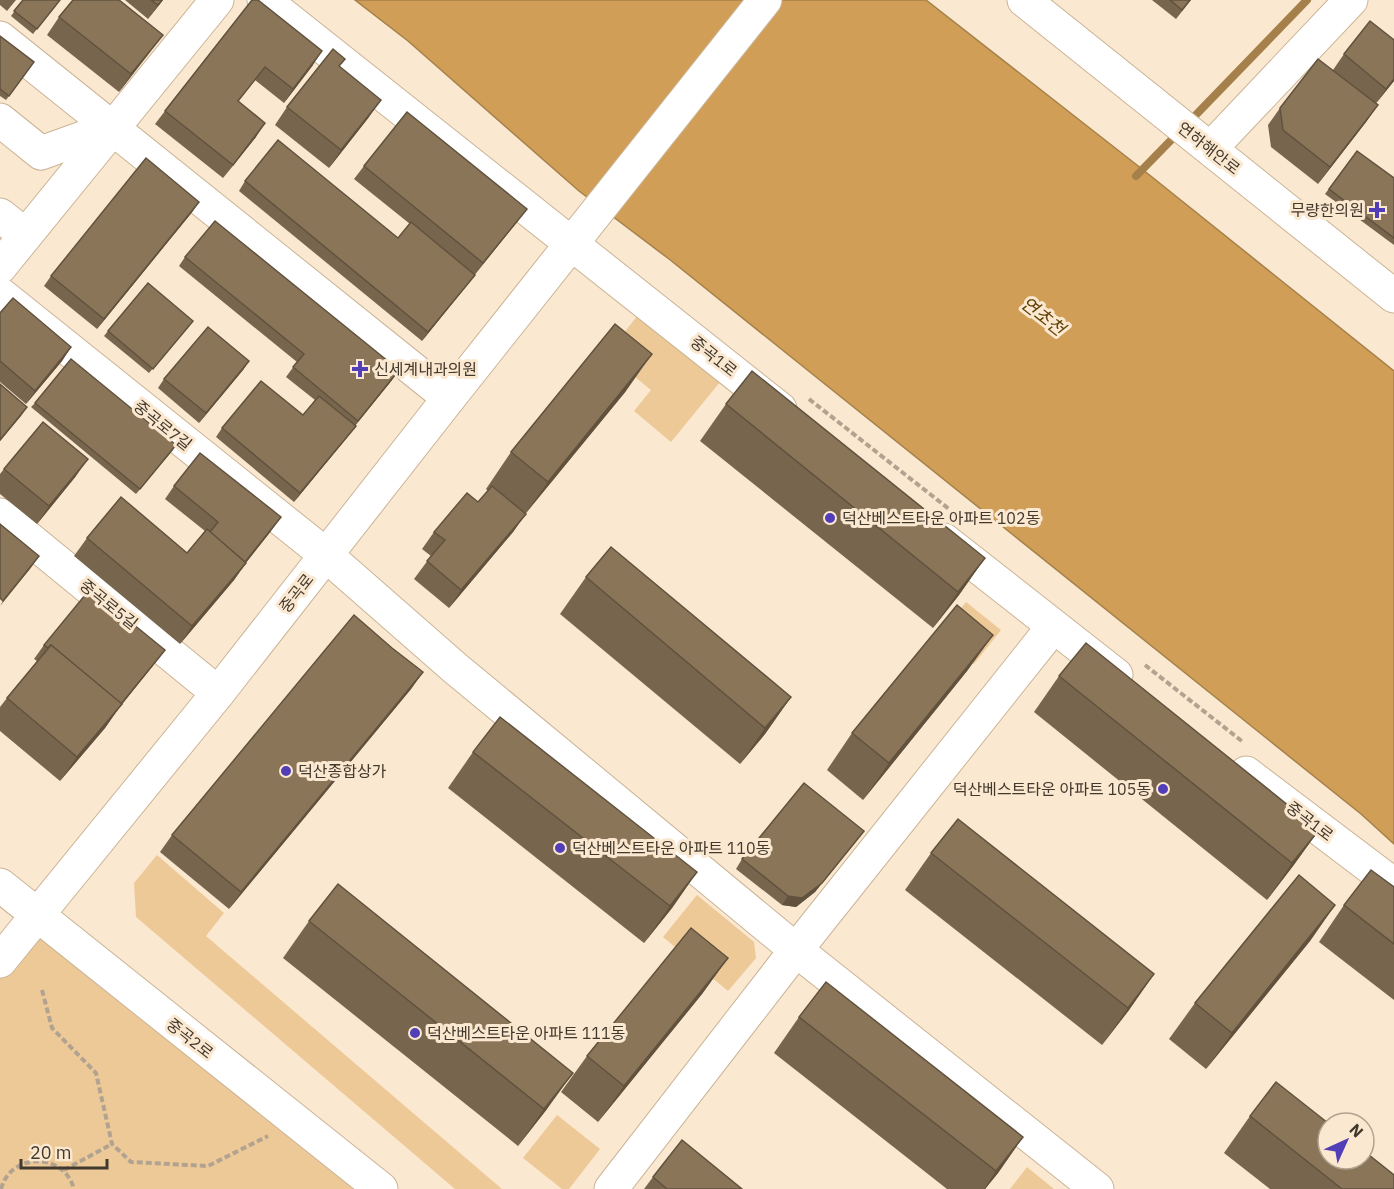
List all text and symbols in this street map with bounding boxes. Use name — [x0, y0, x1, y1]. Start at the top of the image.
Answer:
street label: 연하해안로 — [1174, 117, 1244, 179]
place label: 무량한의원 — [1290, 200, 1364, 220]
marker: 무량한의원 — [1368, 201, 1386, 219]
water label: 연초천 — [1016, 292, 1072, 342]
street label: 중곡1로 — [687, 331, 741, 381]
place label: 신세계내과의원 — [374, 359, 477, 379]
marker: 신세계내과의원 — [351, 360, 369, 378]
street label: 중곡로7길 — [130, 396, 196, 454]
place label: 덕산베스트타운 아파트 102동 — [842, 508, 1041, 528]
marker: 덕산베스트타운 아파트 102동 — [823, 511, 837, 525]
street label: 중곡로 — [275, 569, 318, 617]
street label: 중곡로5길 — [76, 575, 142, 633]
place label: 덕산종합상가 — [298, 761, 387, 781]
marker: 덕산종합상가 — [279, 764, 293, 778]
place label: 덕산베스트타운 아파트 105동 — [953, 779, 1151, 799]
marker: 덕산베스트타운 아파트 105동 — [1156, 782, 1170, 796]
street label: 중곡1로 — [1283, 797, 1338, 845]
place label: 덕산베스트타운 아파트 110동 — [572, 838, 771, 858]
marker: 덕산베스트타운 아파트 110동 — [553, 841, 567, 855]
street label: 중곡2로 — [163, 1014, 218, 1063]
place label: 덕산베스트타운 아파트 111동 — [427, 1023, 626, 1043]
marker: 덕산베스트타운 아파트 111동 — [408, 1026, 422, 1040]
north arrow — [1316, 1111, 1376, 1171]
text: N — [1345, 1119, 1368, 1142]
scale bar — [21, 1132, 106, 1170]
text: 20 m — [30, 1141, 72, 1164]

